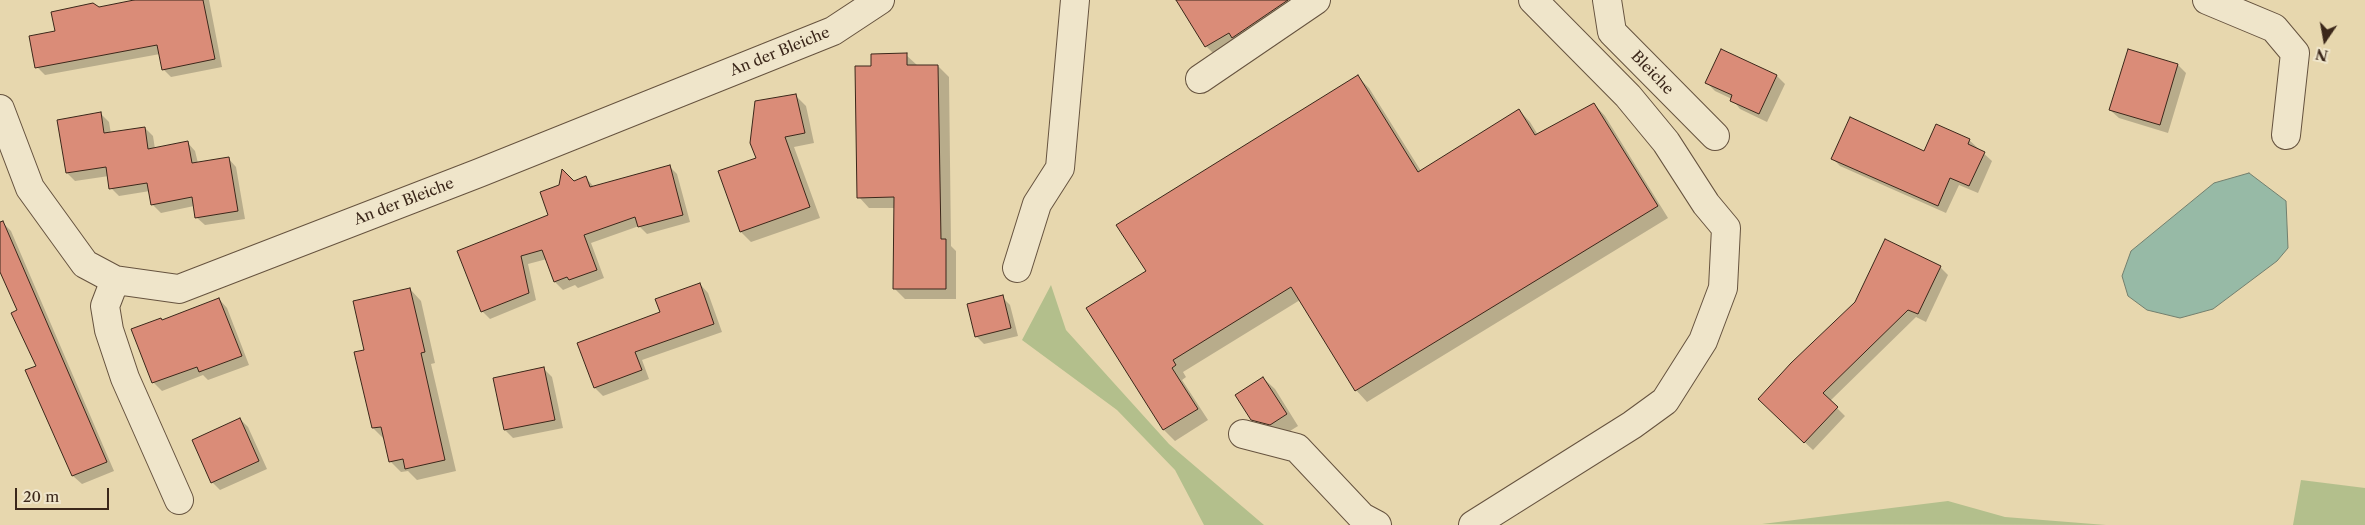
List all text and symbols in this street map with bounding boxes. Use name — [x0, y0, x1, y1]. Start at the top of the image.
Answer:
north arrow — [2300, 15, 2350, 65]
street label: An der Bleiche — [728, 24, 832, 80]
text: N — [2314, 45, 2330, 65]
street label: Bleiche — [1627, 48, 1677, 98]
street label: An der Bleiche — [351, 175, 457, 229]
scale bar — [18, 478, 111, 510]
text: 20 m — [23, 487, 59, 506]

